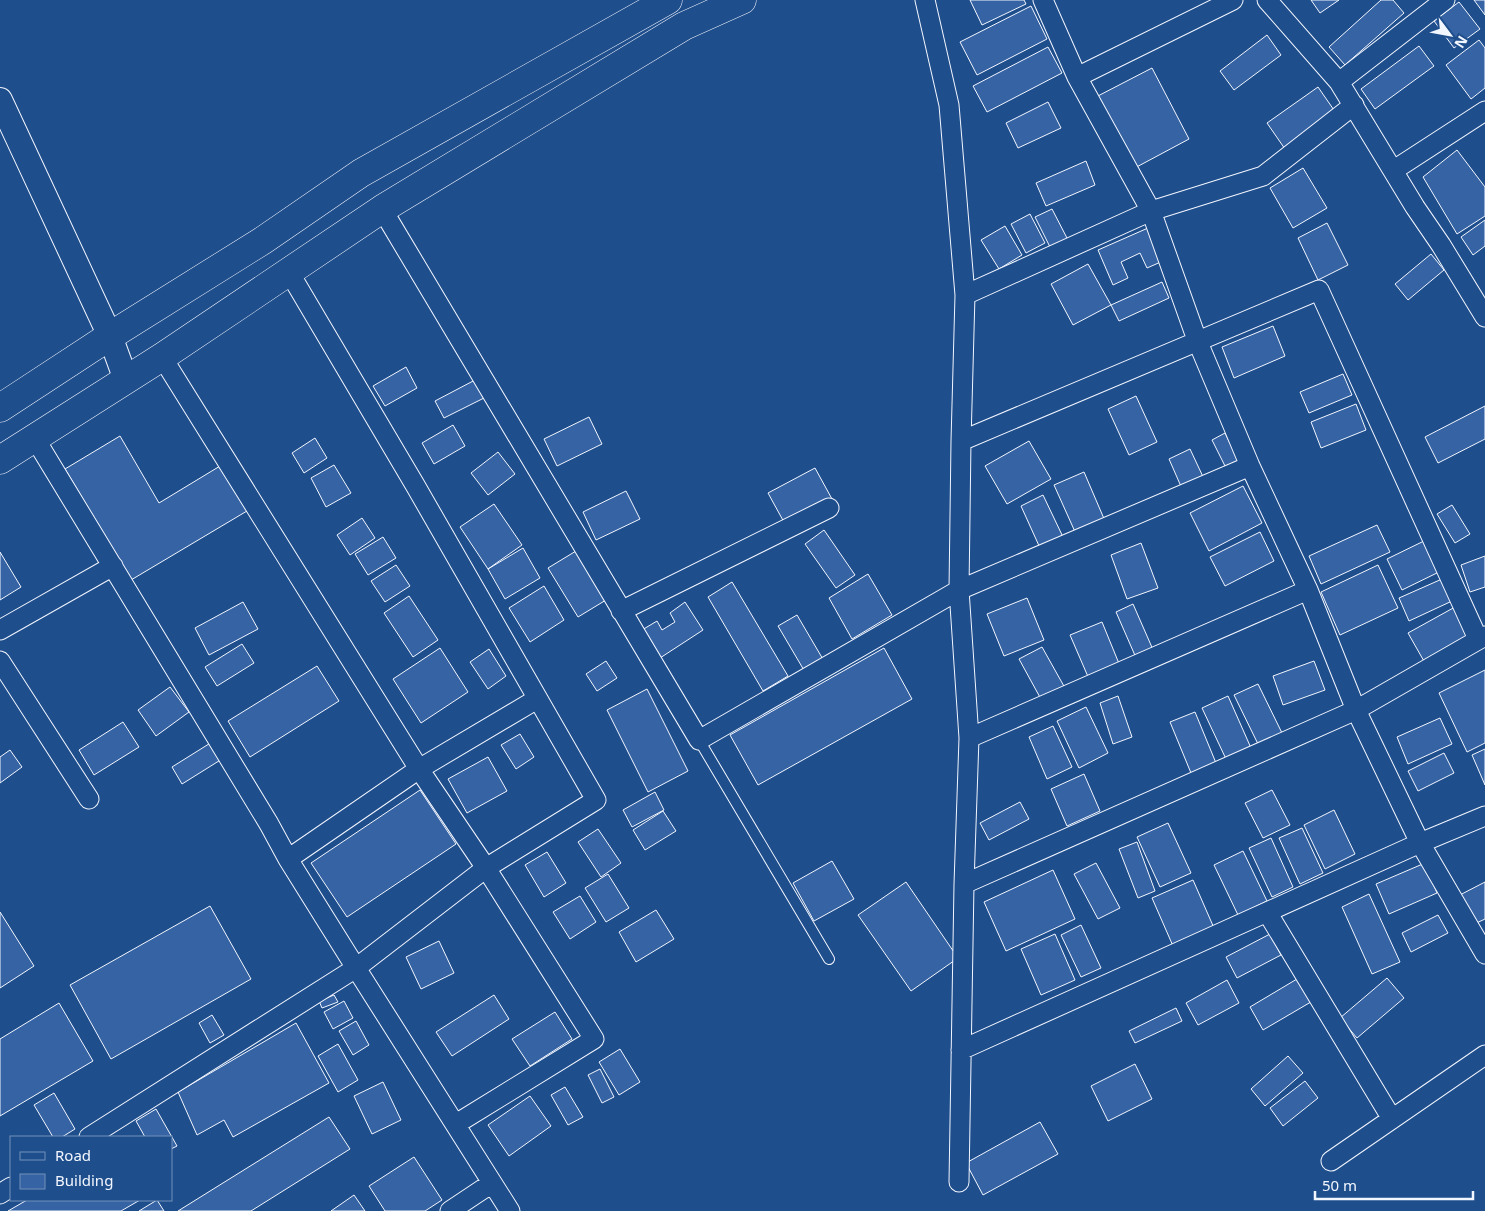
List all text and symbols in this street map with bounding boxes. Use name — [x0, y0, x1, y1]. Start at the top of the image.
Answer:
north arrow — [1425, 10, 1475, 60]
text: N — [1450, 32, 1473, 52]
legend — [10, 1136, 172, 1201]
text: Road — [55, 1145, 91, 1165]
scale bar — [1315, 1168, 1472, 1200]
text: Building — [55, 1170, 113, 1190]
text: 50 m — [1322, 1175, 1357, 1195]

